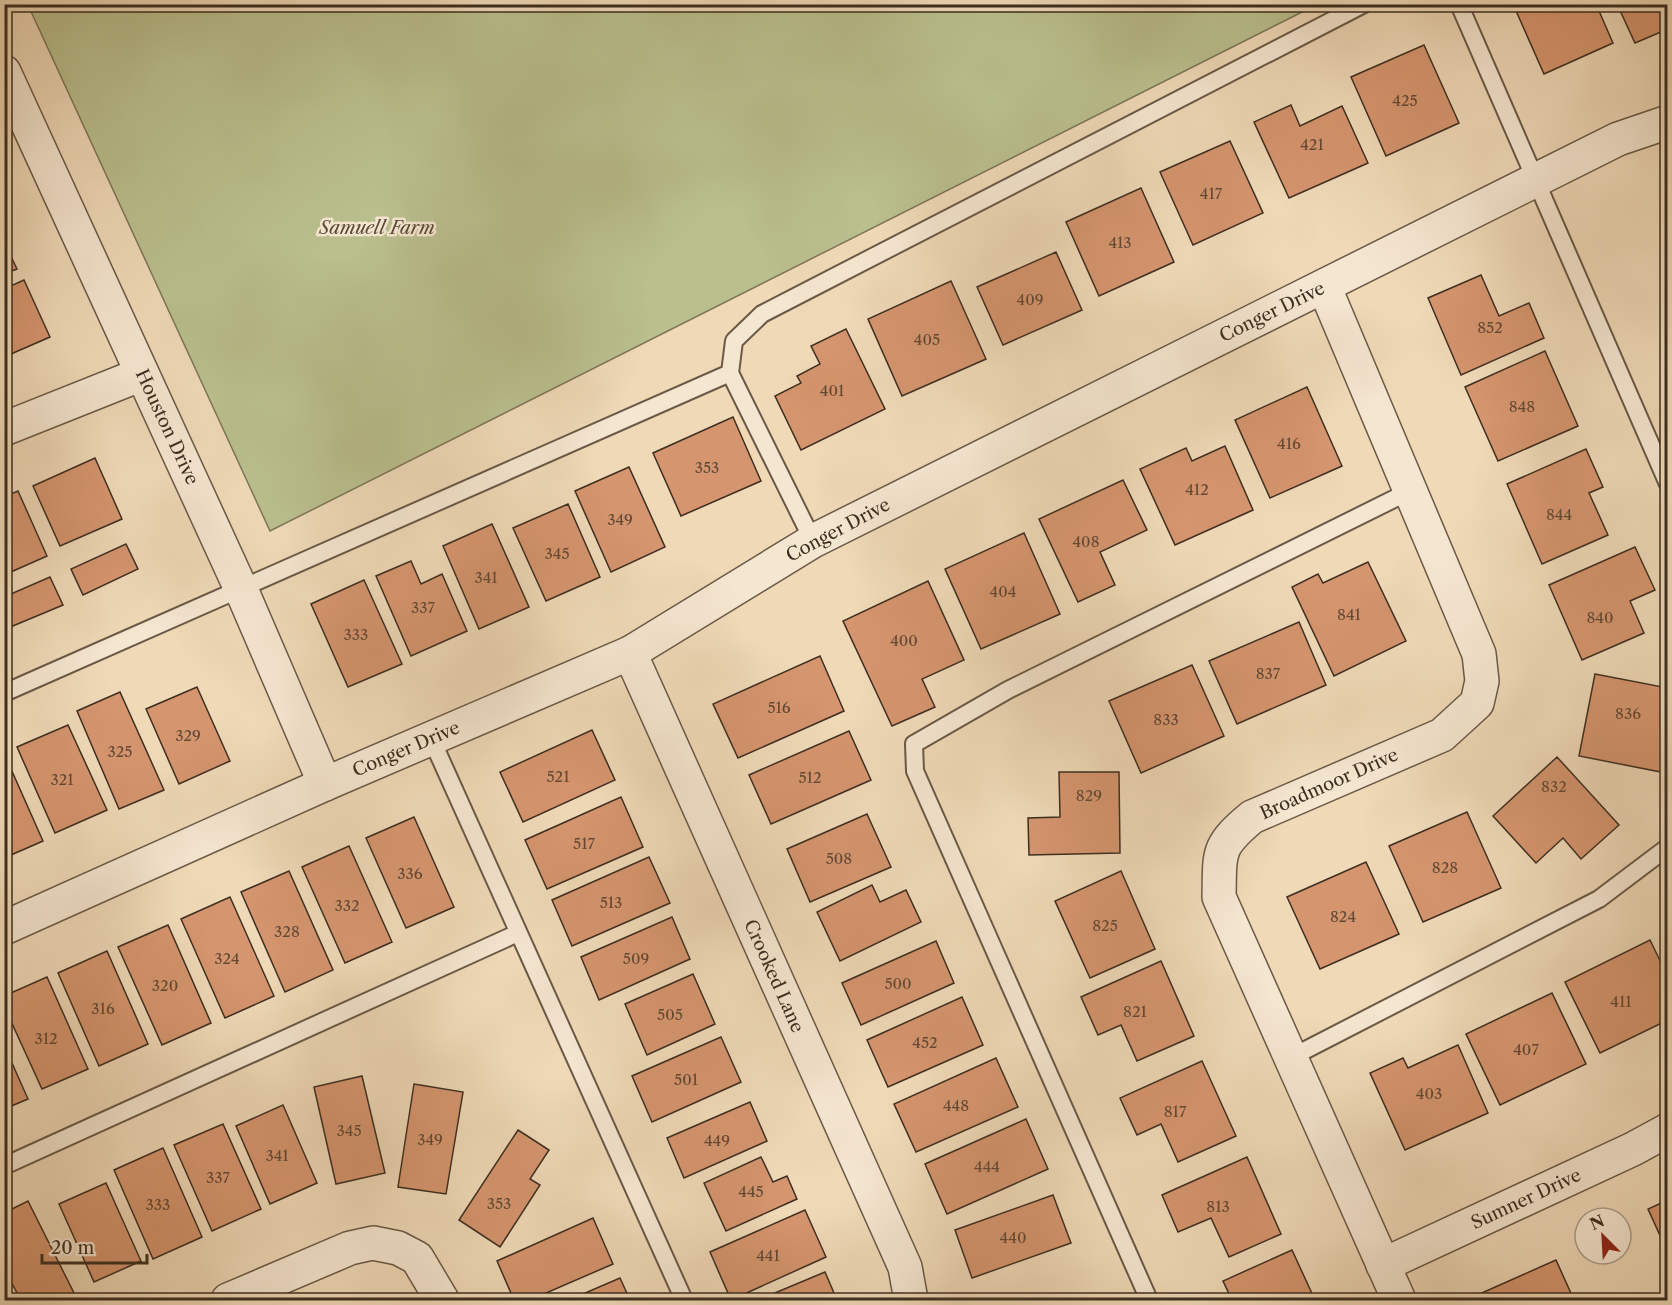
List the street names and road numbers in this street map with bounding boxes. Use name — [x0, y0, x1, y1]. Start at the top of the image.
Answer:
street label: Conger Drive — [1216, 277, 1328, 347]
street label: Houston Drive — [131, 366, 203, 488]
street label: Conger Drive — [782, 493, 894, 567]
street label: Conger Drive — [349, 717, 463, 781]
street label: Broadmoor Drive — [1256, 744, 1402, 824]
street label: Crooked Lane — [739, 916, 809, 1036]
street label: Sumner Drive — [1468, 1164, 1584, 1234]

